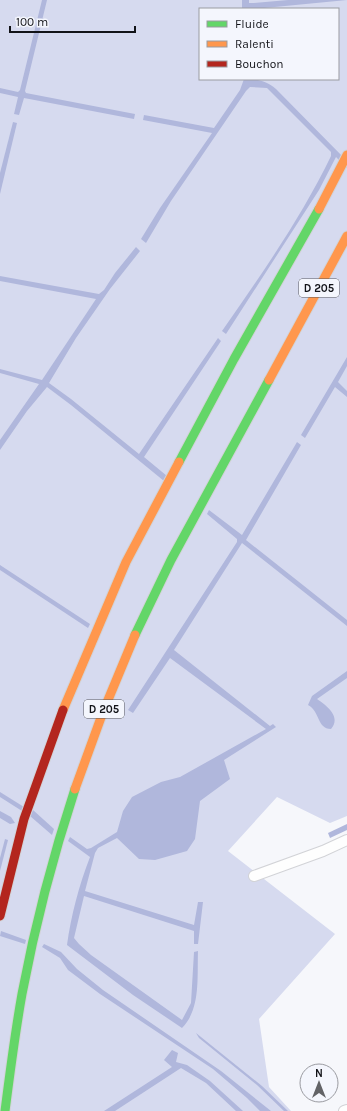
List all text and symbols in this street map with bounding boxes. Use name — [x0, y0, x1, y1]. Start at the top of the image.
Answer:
scale bar — [10, 8, 135, 34]
legend — [199, 8, 339, 80]
text: 100 m — [16, 15, 48, 29]
text: Fluide — [235, 17, 269, 31]
text: Ralenti — [235, 37, 274, 51]
text: Bouchon — [235, 57, 284, 71]
road number: D 205 — [299, 279, 339, 297]
road number: D 205 — [84, 700, 124, 718]
north arrow — [299, 1063, 339, 1103]
text: N — [315, 1067, 323, 1080]

